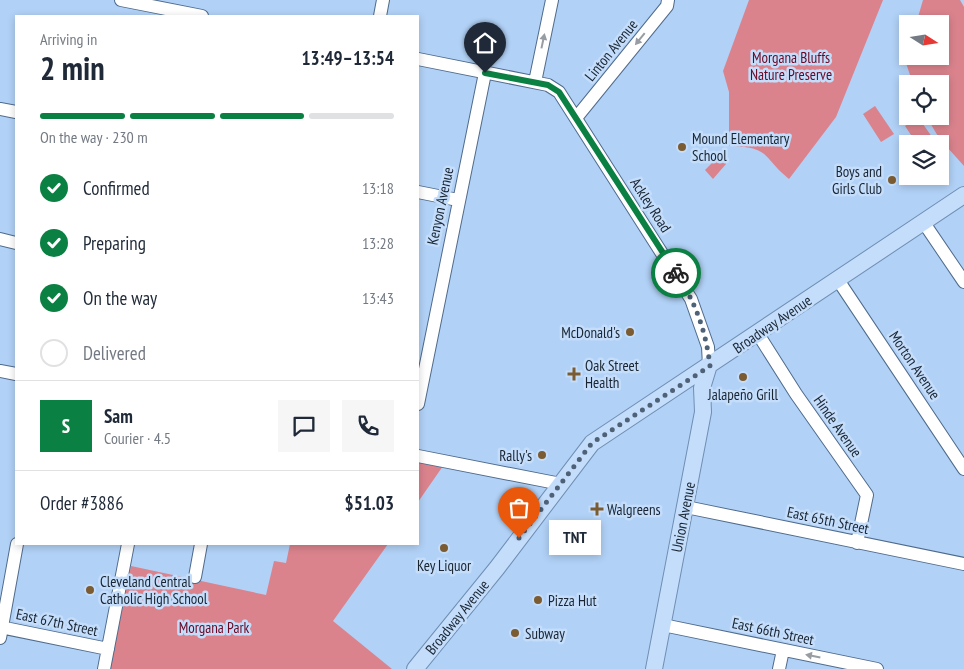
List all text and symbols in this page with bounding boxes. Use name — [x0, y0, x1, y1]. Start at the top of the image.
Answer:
street label: Linton Avenue — [580, 15, 642, 85]
north arrow — [899, 15, 949, 65]
map controls — [899, 15, 949, 185]
pin — [464, 22, 506, 73]
text: Arriving in — [40, 29, 97, 49]
icon: home — [471, 29, 499, 57]
one-way arrow — [635, 32, 646, 45]
one-way arrow — [539, 34, 547, 49]
text: 13:49–13:54 — [301, 46, 394, 70]
text: 2 min — [40, 47, 105, 89]
park label: Morgana Bluffs Nature Preserve — [750, 48, 832, 84]
button: locate — [899, 75, 949, 125]
text: On the way · 230 m — [40, 127, 148, 147]
place label: Mound Elementary School — [692, 129, 790, 165]
button: layers — [899, 135, 949, 185]
marker: Mound Elementary School — [676, 141, 688, 153]
place label: Boys and Girls Club — [832, 162, 882, 198]
street label: Kenyon Avenue — [422, 165, 458, 247]
icon: check — [40, 174, 68, 202]
street label: Ackley Road — [626, 174, 676, 236]
marker: Boys and Girls Club — [886, 174, 898, 186]
text: Confirmed — [83, 176, 150, 200]
text: 13:18 — [362, 178, 394, 198]
icon: check — [40, 229, 68, 257]
text: Preparing — [83, 231, 146, 255]
text: 13:28 — [362, 233, 394, 253]
courier — [651, 248, 701, 298]
icon: bike — [662, 259, 690, 287]
icon: check — [40, 284, 68, 312]
text: On the way — [83, 286, 157, 310]
text: 13:43 — [362, 288, 394, 308]
street label: Broadway Avenue — [729, 291, 815, 357]
place label: McDonald's — [561, 323, 620, 342]
marker: McDonald's — [624, 326, 636, 338]
street label: Morton Avenue — [885, 327, 945, 403]
text: Delivered — [83, 341, 146, 365]
place label: Oak Street Health — [585, 356, 639, 392]
marker: Oak Street Health — [567, 367, 581, 381]
marker: Jalapeño Grill — [737, 371, 749, 383]
place label: Jalapeño Grill — [707, 385, 778, 404]
street label: Hinde Avenue — [810, 391, 866, 461]
button: chat — [278, 400, 330, 452]
button: phone — [342, 400, 394, 452]
text: Sam — [104, 404, 133, 428]
text: S — [62, 414, 70, 438]
text: Courier · 4.5 — [104, 428, 171, 448]
place label: Rally's — [499, 446, 532, 465]
marker: Rally's — [536, 449, 548, 461]
street label: Union Avenue — [667, 480, 699, 554]
pin — [498, 487, 540, 538]
text: Order #3886 — [40, 491, 124, 515]
text: $51.03 — [345, 491, 394, 515]
icon: bag — [505, 494, 533, 522]
place label: Walgreens — [607, 500, 661, 519]
street label: East 65th Street — [785, 502, 871, 538]
marker: Walgreens — [591, 503, 603, 515]
callout: TNT — [549, 520, 602, 556]
text: TNT — [563, 527, 587, 547]
marker: Key Liquor — [438, 542, 450, 554]
place label: Key Liquor — [417, 556, 472, 575]
place label: Cleveland Central Catholic High School — [100, 572, 208, 608]
street label: Broadway Avenue — [421, 576, 493, 658]
marker: Cleveland Central Catholic High School — [84, 584, 96, 596]
place label: Pizza Hut — [548, 591, 597, 610]
marker: Pizza Hut — [532, 594, 544, 606]
street label: East 67th Street — [14, 604, 100, 640]
street label: East 66th Street — [730, 613, 816, 649]
park label: Morgana Park — [179, 618, 250, 637]
place label: Subway — [525, 624, 565, 643]
marker: Subway — [509, 627, 521, 639]
one-way arrow — [805, 652, 821, 660]

